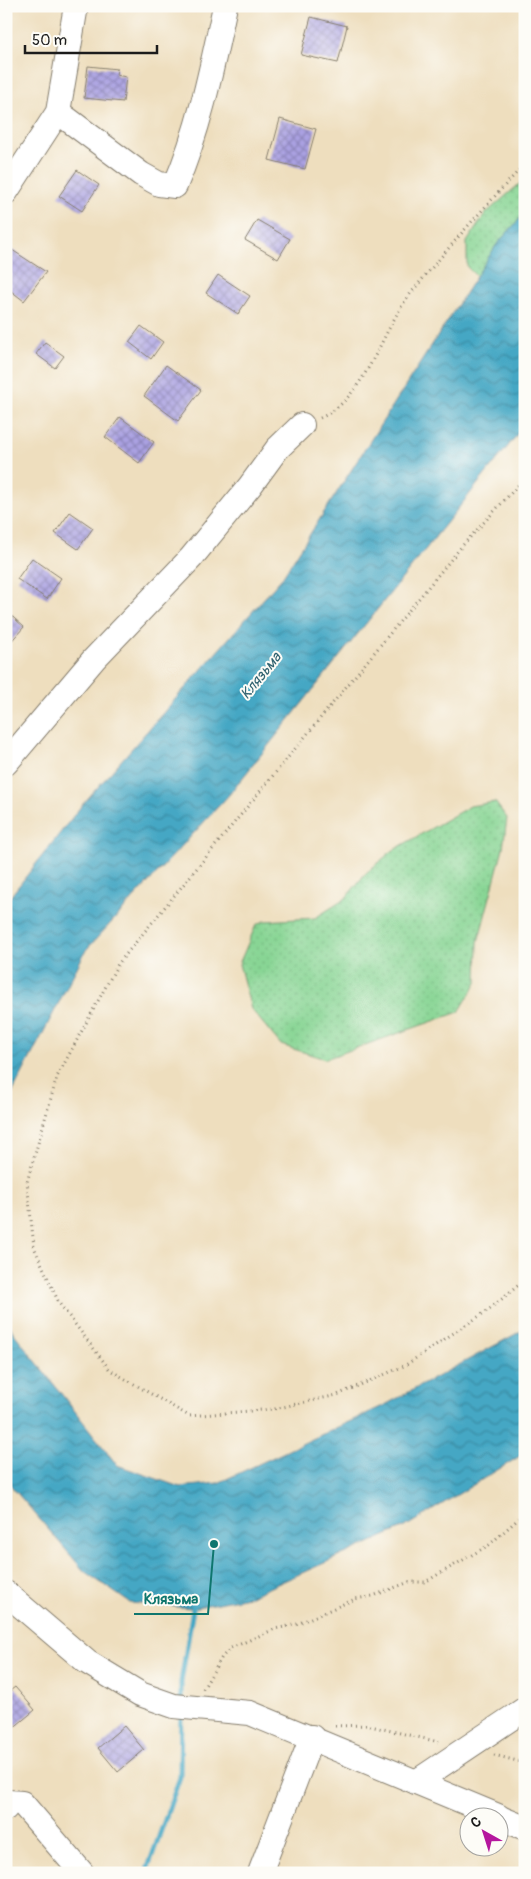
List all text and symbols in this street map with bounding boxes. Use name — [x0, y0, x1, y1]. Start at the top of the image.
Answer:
scale bar — [25, 22, 158, 54]
text: 50 m — [32, 31, 67, 50]
water label: Клязьма — [236, 648, 286, 703]
callout: Клязьма — [134, 1584, 208, 1614]
text: Клязьма — [144, 1590, 198, 1609]
north arrow — [458, 1806, 508, 1856]
text: С — [467, 1813, 485, 1832]

